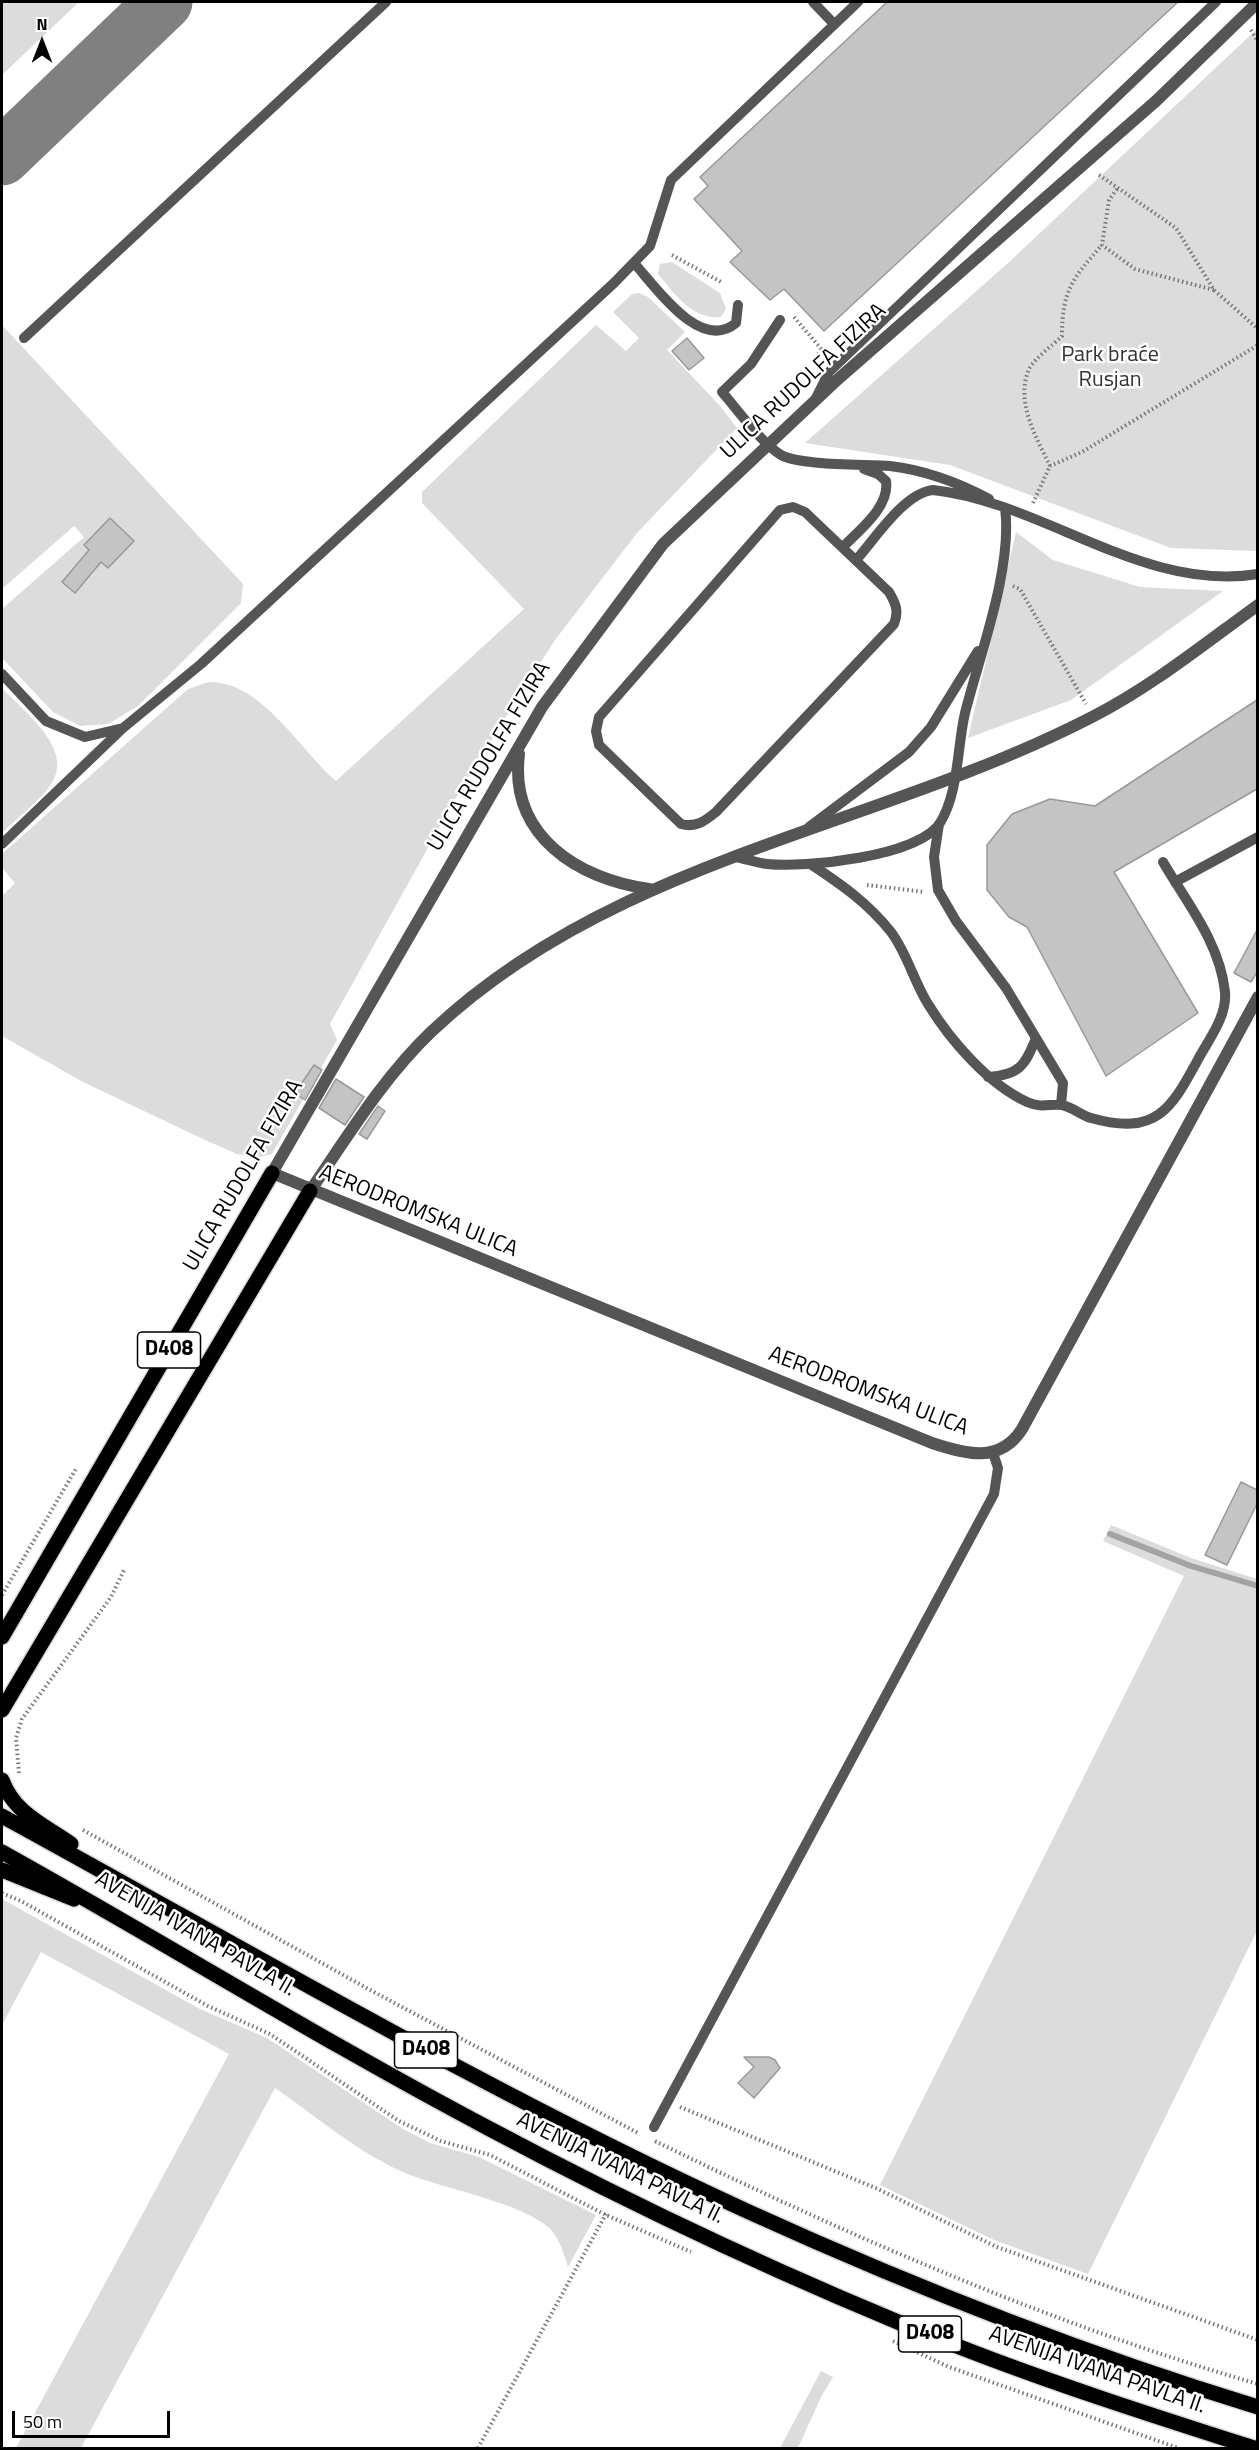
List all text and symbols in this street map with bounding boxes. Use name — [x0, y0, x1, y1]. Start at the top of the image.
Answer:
north arrow — [12, 12, 72, 72]
text: N — [36, 12, 48, 36]
street label: ULICA RUDOLFA FIZIRA — [716, 299, 892, 465]
park label: Park braće Rusjan — [1061, 343, 1159, 394]
street label: ULICA RUDOLFA FIZIRA — [423, 657, 557, 857]
street label: ULICA RUDOLFA FIZIRA — [178, 1076, 310, 1276]
street label: AERODROMSKA ULICA — [315, 1160, 521, 1264]
road number: D408 — [138, 1332, 201, 1368]
street label: AERODROMSKA ULICA — [764, 1342, 972, 1442]
street label: AVENIJA IVANA PAVLA II. — [90, 1867, 300, 2003]
road number: D408 — [394, 2032, 458, 2068]
street label: AVENIJA IVANA PAVLA II. — [512, 2107, 728, 2231]
road number: D408 — [898, 2316, 962, 2352]
street label: AVENIJA IVANA PAVLA II. — [985, 2322, 1209, 2420]
scale bar — [15, 2399, 172, 2437]
text: 50 m — [23, 2408, 62, 2435]

